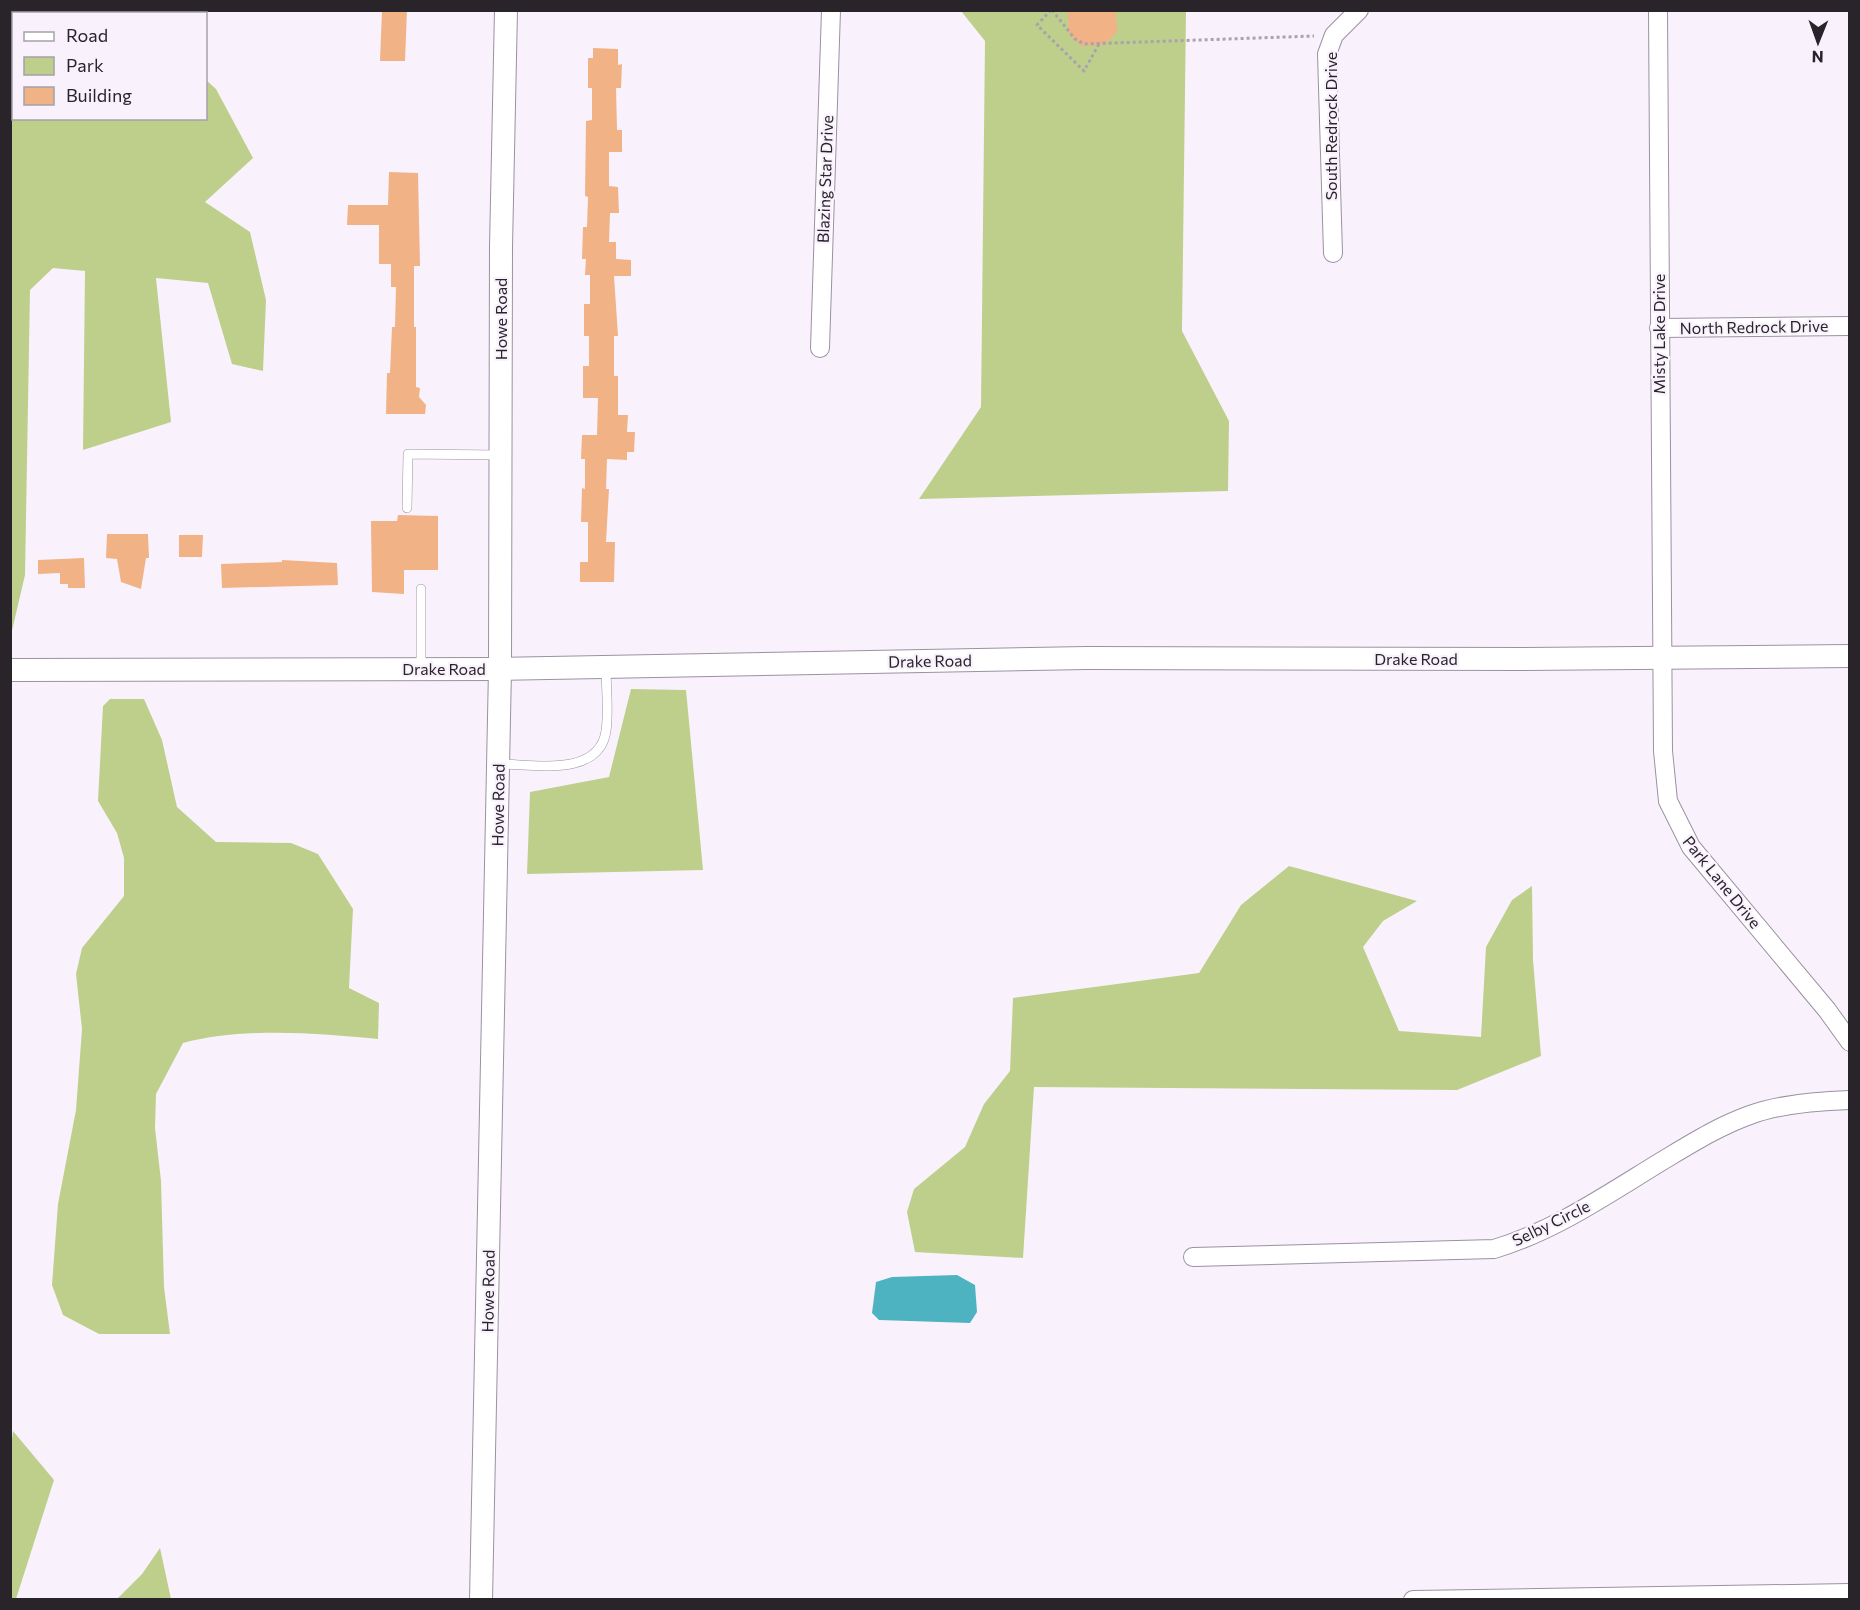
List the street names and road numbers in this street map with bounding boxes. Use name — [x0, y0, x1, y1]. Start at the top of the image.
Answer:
street label: South Redrock Drive — [1321, 52, 1340, 200]
street label: Blazing Star Drive — [813, 115, 836, 243]
street label: Misty Lake Drive — [1649, 274, 1668, 394]
street label: Howe Road — [491, 278, 510, 360]
street label: North Redrock Drive — [1680, 316, 1828, 337]
street label: Drake Road — [1374, 649, 1458, 668]
street label: Drake Road — [888, 650, 972, 671]
street label: Drake Road — [402, 659, 486, 678]
street label: Howe Road — [487, 763, 508, 846]
street label: Park Lane Drive — [1679, 832, 1765, 932]
street label: Selby Circle — [1509, 1196, 1593, 1250]
street label: Howe Road — [477, 1249, 498, 1332]

